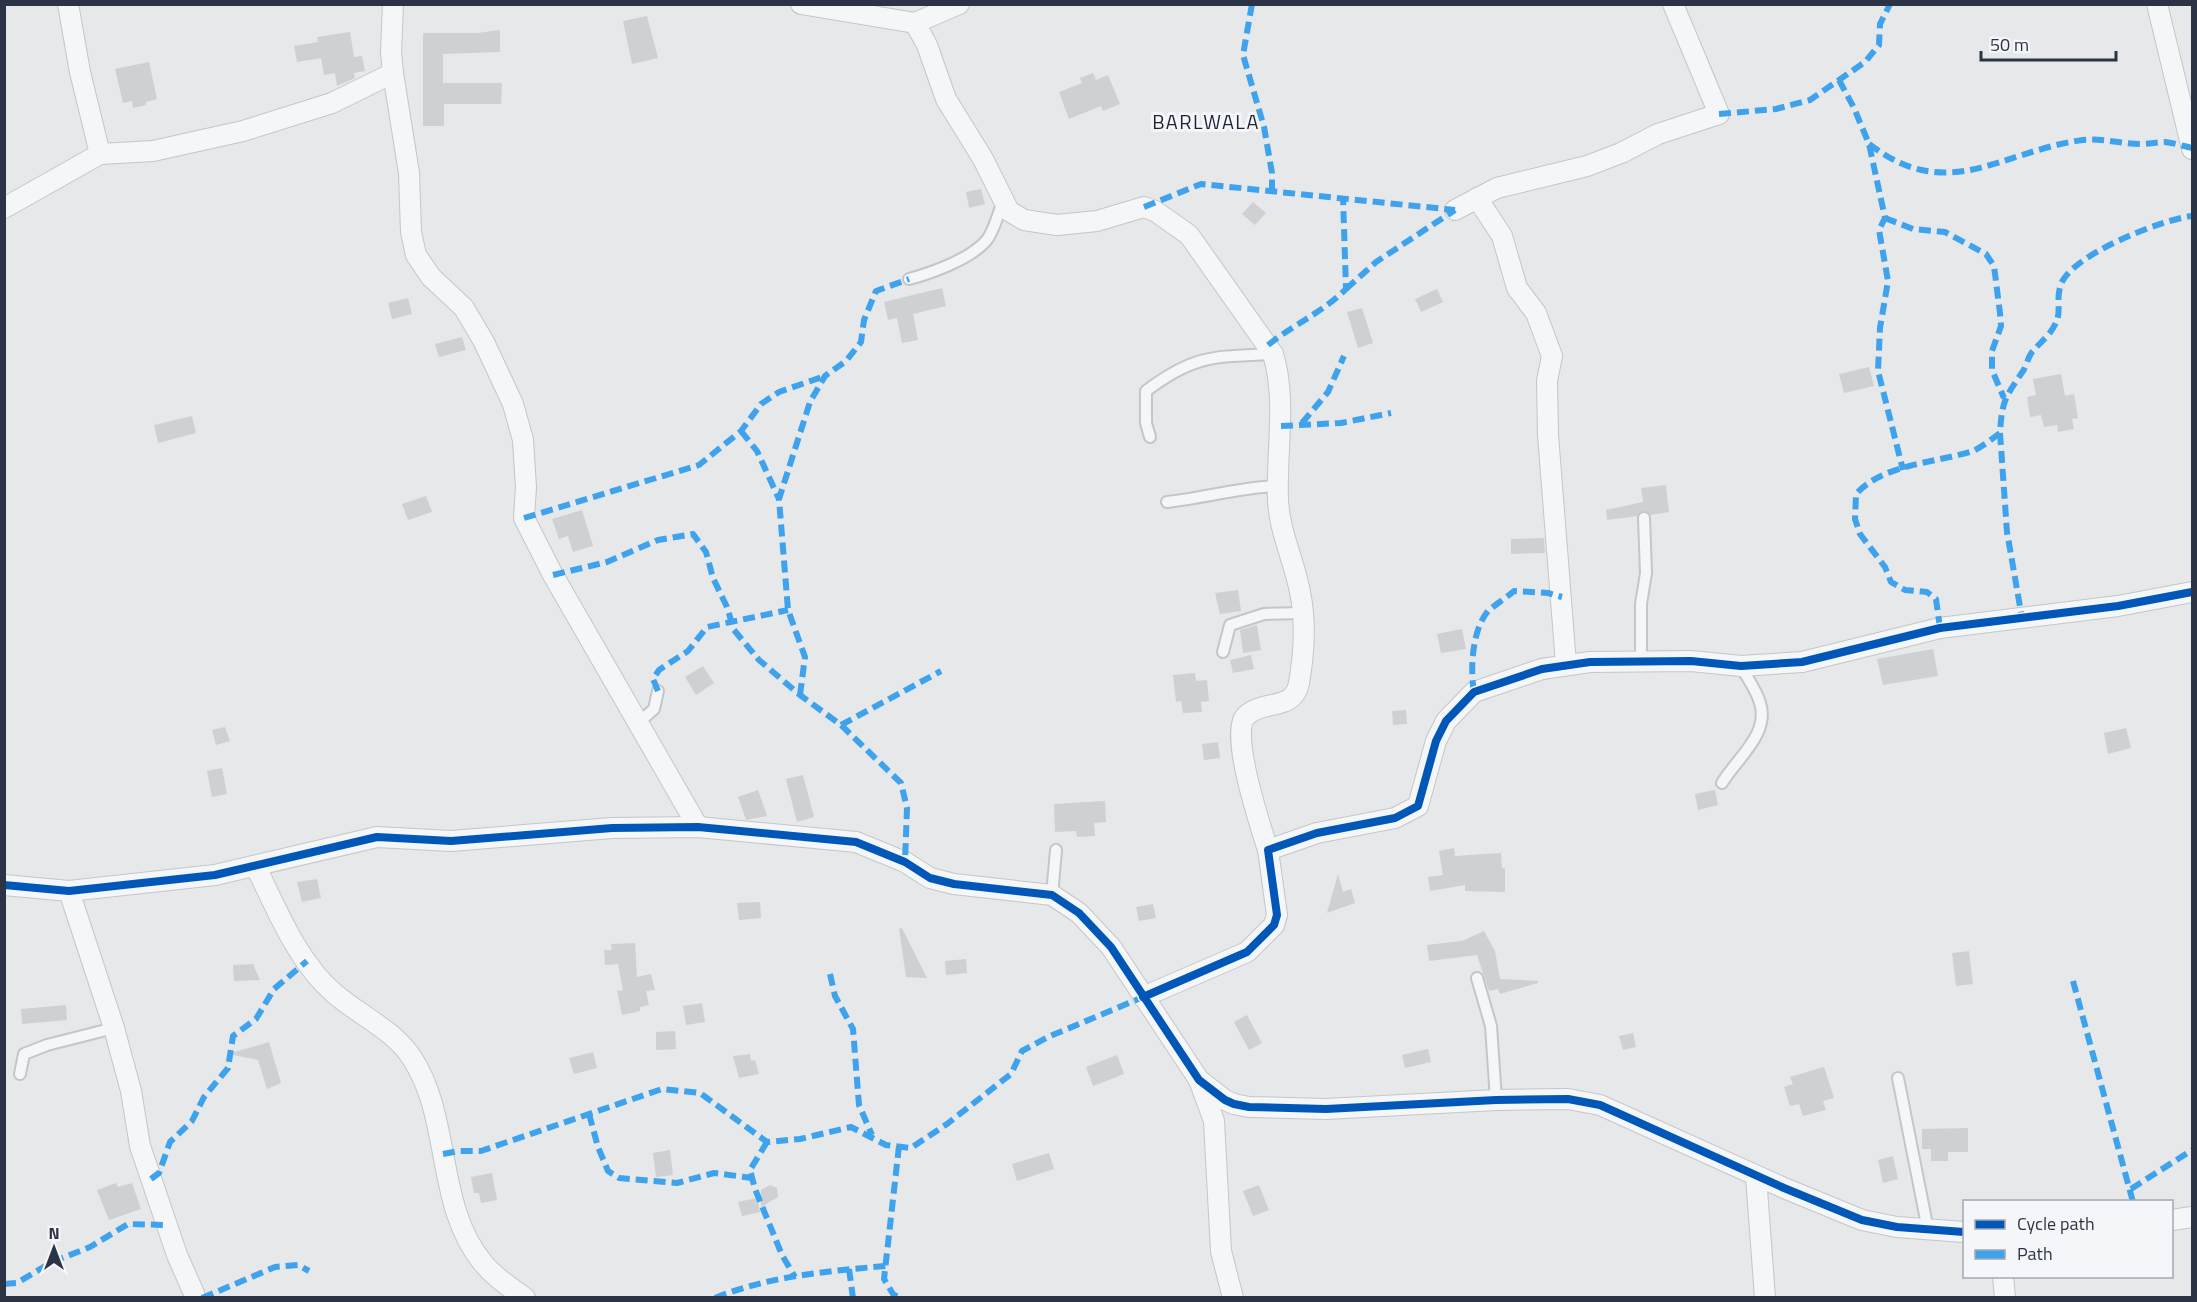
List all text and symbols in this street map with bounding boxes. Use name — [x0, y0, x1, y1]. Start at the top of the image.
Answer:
scale bar — [1981, 24, 2116, 62]
text: 50 m — [1990, 31, 2029, 58]
district label: BARLWALA — [1152, 106, 1260, 137]
legend — [1963, 1200, 2173, 1278]
text: Cycle path — [2017, 1210, 2095, 1237]
north arrow — [24, 1218, 84, 1278]
text: N — [48, 1221, 60, 1245]
text: Path — [2017, 1240, 2053, 1267]

